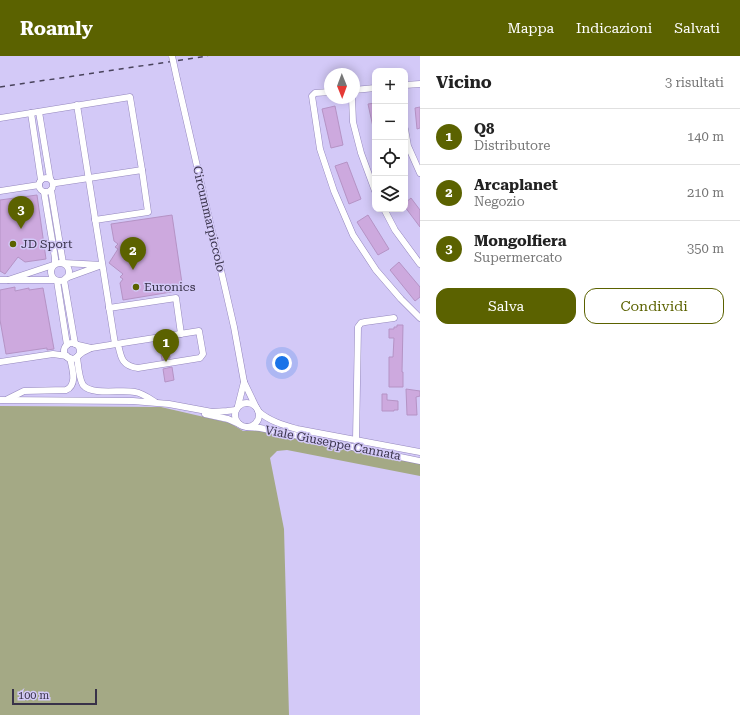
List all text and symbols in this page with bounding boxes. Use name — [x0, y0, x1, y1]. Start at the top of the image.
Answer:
text: Roamly — [20, 17, 93, 40]
text: Mappa — [507, 20, 554, 36]
text: Indicazioni — [576, 20, 652, 36]
text: Salvati — [674, 20, 720, 36]
north arrow — [324, 68, 360, 104]
map controls — [372, 68, 408, 212]
button: + — [372, 68, 408, 104]
text: Vicino — [436, 72, 492, 92]
text: 3 risultati — [665, 75, 724, 90]
button: − — [372, 104, 408, 140]
text: Q8 — [474, 120, 495, 138]
text: 1 — [445, 129, 453, 144]
text: 140 m — [687, 129, 724, 144]
text: Distributore — [474, 138, 550, 153]
button: locate — [372, 140, 408, 176]
street label: Circummarpiccolo — [190, 165, 228, 273]
button: layers — [372, 176, 408, 212]
text: Arcaplanet — [474, 176, 558, 194]
text: 2 — [445, 185, 453, 200]
text: 210 m — [687, 185, 724, 200]
text: Negozio — [474, 194, 525, 209]
pin: 3 — [8, 196, 34, 229]
text: Mongolfiera — [474, 232, 566, 250]
place label: JD Sport — [21, 237, 73, 251]
pin: 2 — [120, 237, 146, 270]
marker: JD Sport — [8, 239, 18, 249]
text: 3 — [445, 241, 453, 256]
text: 350 m — [687, 241, 724, 256]
text: Supermercato — [474, 250, 562, 265]
place label: Euronics — [144, 280, 196, 294]
marker: Euronics — [131, 282, 141, 292]
button: Salva — [436, 288, 576, 324]
button: Condividi — [584, 288, 724, 324]
pin: 1 — [153, 329, 179, 362]
your location — [272, 353, 292, 373]
street label: Viale Giuseppe Cannata — [264, 423, 403, 463]
scale bar — [12, 687, 97, 706]
text: 100 m — [18, 689, 49, 702]

